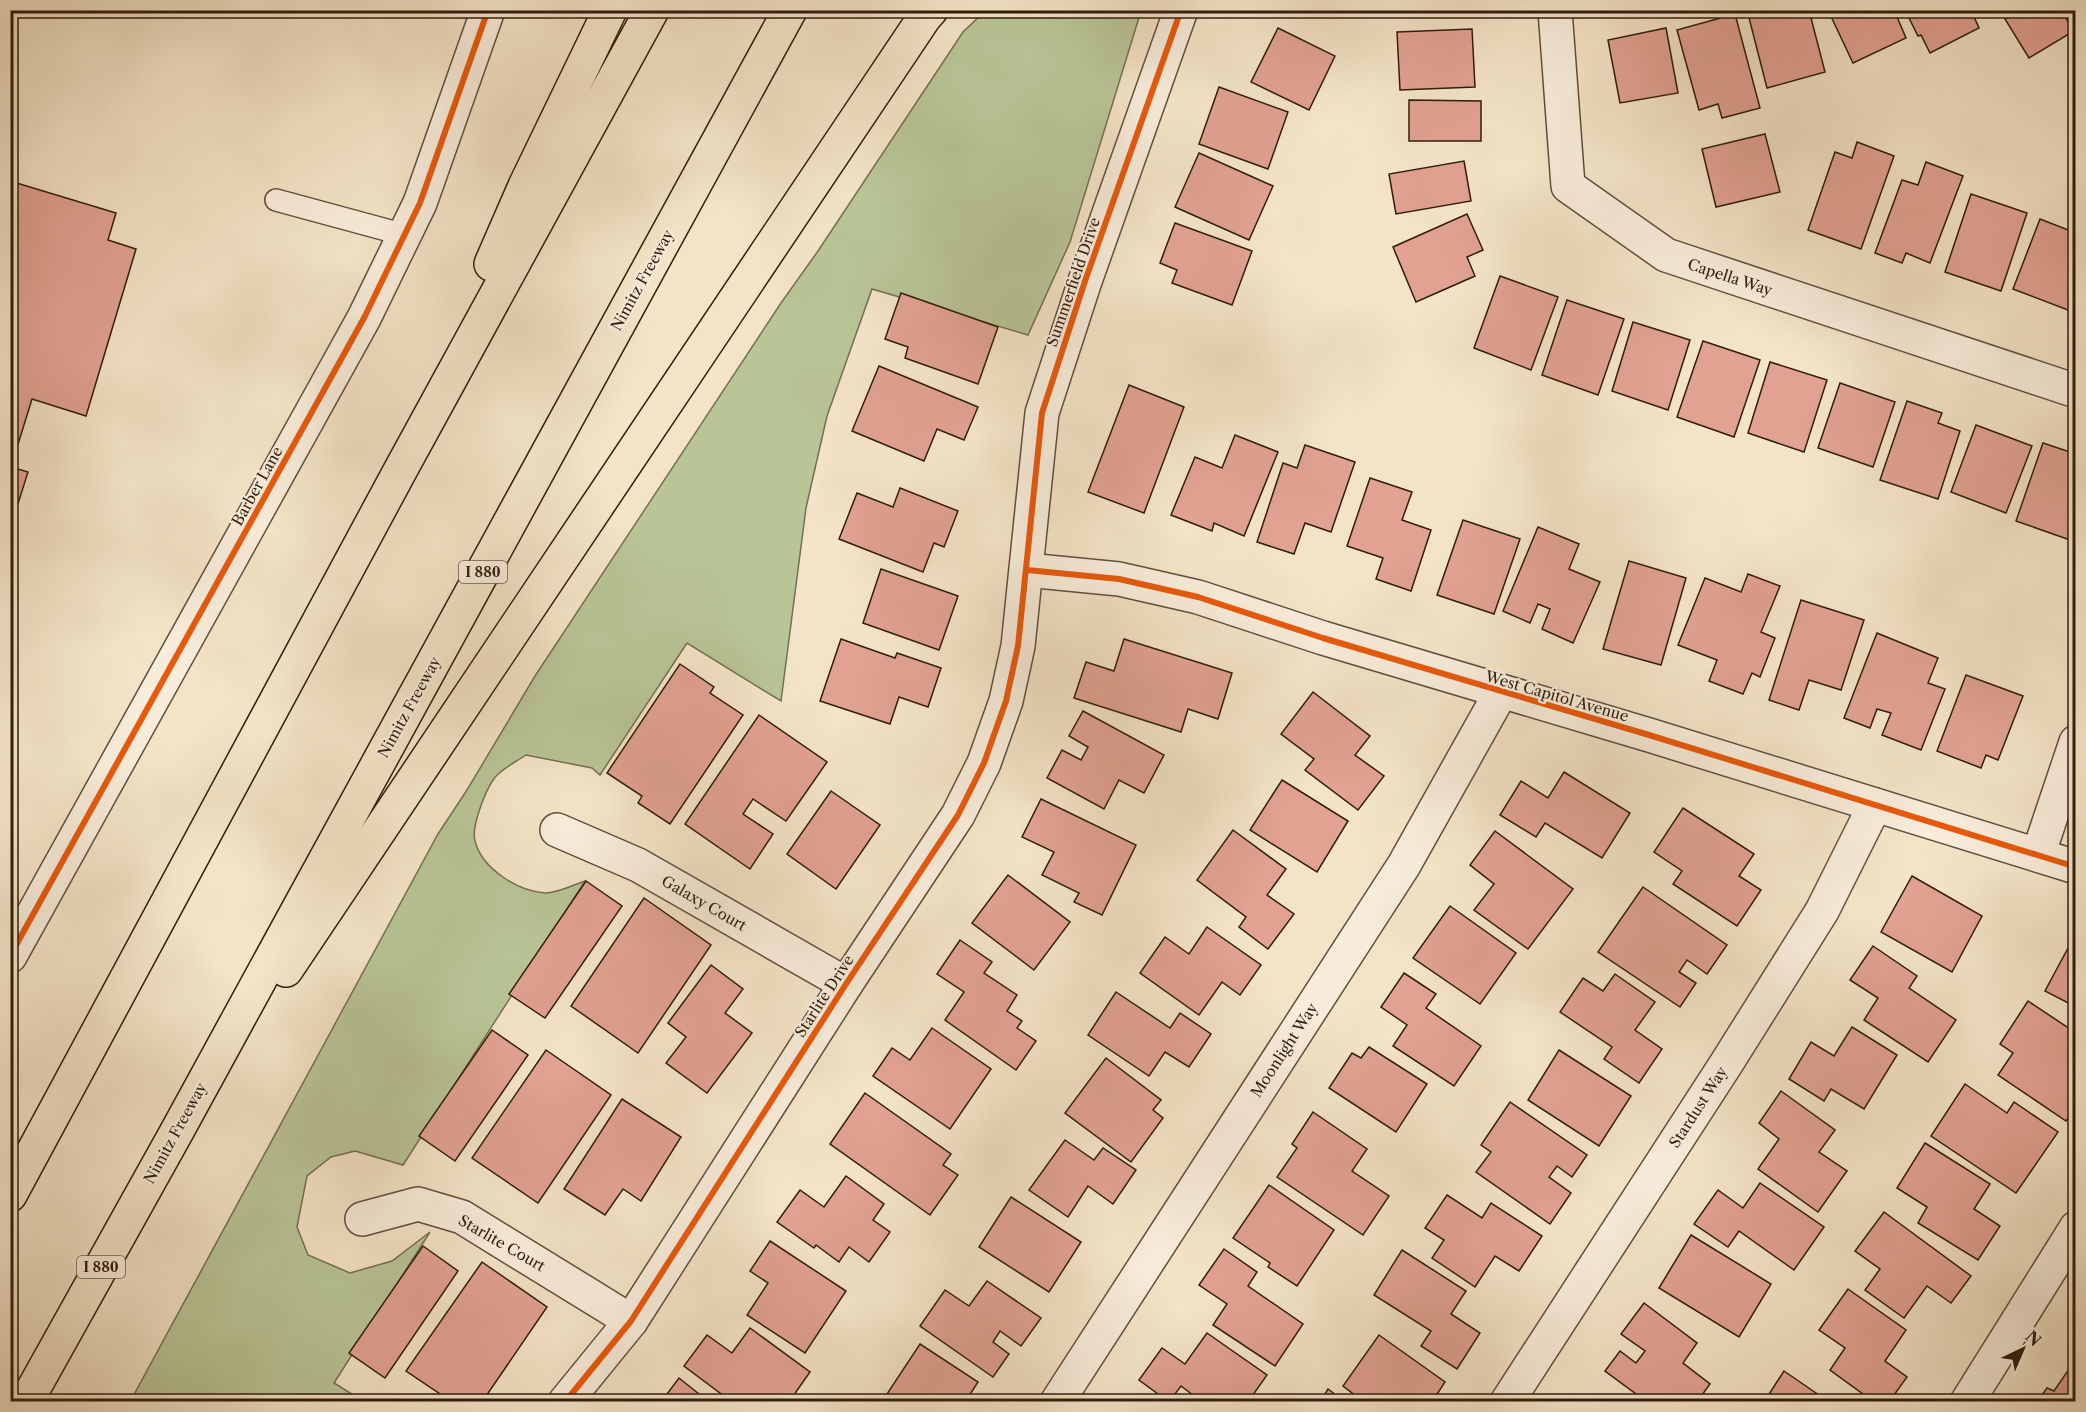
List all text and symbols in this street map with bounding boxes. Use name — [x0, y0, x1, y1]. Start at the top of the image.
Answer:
street label: Summerfield Drive — [1042, 215, 1104, 349]
street label: Nimitz Freeway — [606, 226, 678, 334]
street label: Capella Way — [1685, 254, 1775, 300]
street label: Barber Lane — [227, 443, 287, 529]
road number: I 880 — [459, 561, 507, 583]
street label: Nimitz Freeway — [373, 653, 445, 761]
street label: West Capitol Avenue — [1482, 666, 1631, 726]
street label: Galaxy Court — [658, 871, 750, 935]
street label: Starlite Drive — [790, 951, 858, 1041]
street label: Moonlight Way — [1246, 999, 1322, 1101]
street label: Stardust Way — [1665, 1062, 1732, 1151]
street label: Nimitz Freeway — [139, 1079, 211, 1187]
street label: Starlite Court — [455, 1211, 549, 1276]
road number: I 880 — [77, 1256, 125, 1278]
north arrow — [1993, 1319, 2053, 1379]
text: N — [2021, 1326, 2045, 1350]

